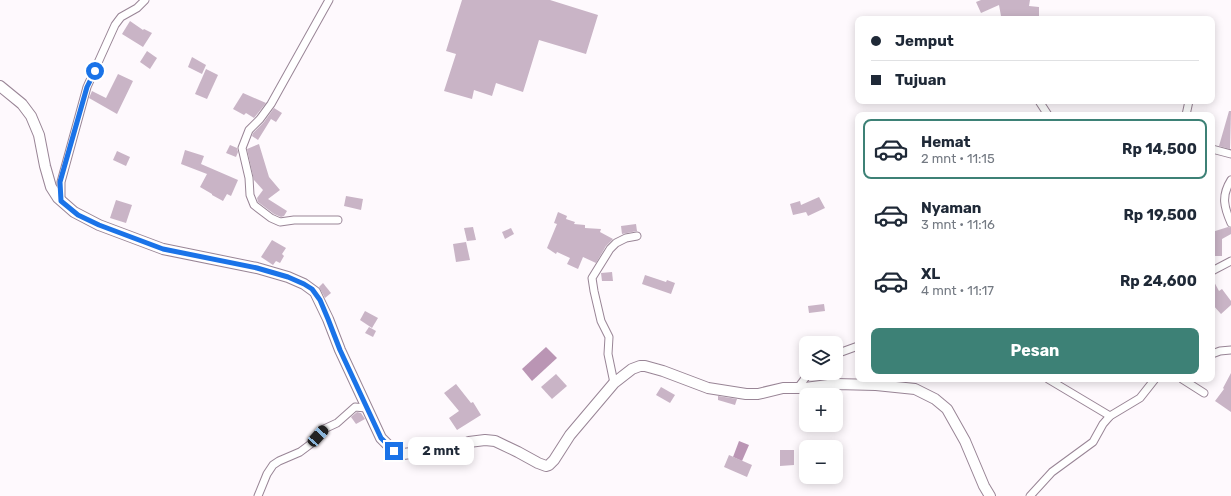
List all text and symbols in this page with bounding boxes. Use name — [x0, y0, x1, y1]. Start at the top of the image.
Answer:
text: Jemput — [895, 32, 954, 50]
route start — [86, 62, 104, 80]
text: Tujuan — [895, 71, 946, 89]
icon: car — [873, 131, 909, 167]
text: Hemat — [921, 133, 971, 151]
text: Rp 14,500 — [1122, 140, 1197, 158]
text: 2 mnt · 11:15 — [921, 151, 995, 166]
icon: car — [873, 197, 909, 233]
text: Nyaman — [921, 199, 982, 217]
text: Rp 19,500 — [1123, 206, 1197, 224]
text: 3 mnt · 11:16 — [921, 217, 995, 232]
icon: car — [873, 263, 909, 299]
text: XL — [921, 265, 940, 283]
text: Rp 24,600 — [1120, 272, 1197, 290]
text: 4 mnt · 11:17 — [921, 283, 994, 298]
button: Pesan — [871, 328, 1199, 374]
map controls — [799, 336, 843, 484]
button: layers — [799, 336, 843, 380]
button: + — [799, 388, 843, 432]
car — [306, 423, 330, 449]
callout: 2 mnt — [408, 437, 474, 465]
button: − — [799, 440, 843, 484]
route end — [385, 442, 403, 460]
text: 2 mnt — [422, 443, 460, 458]

